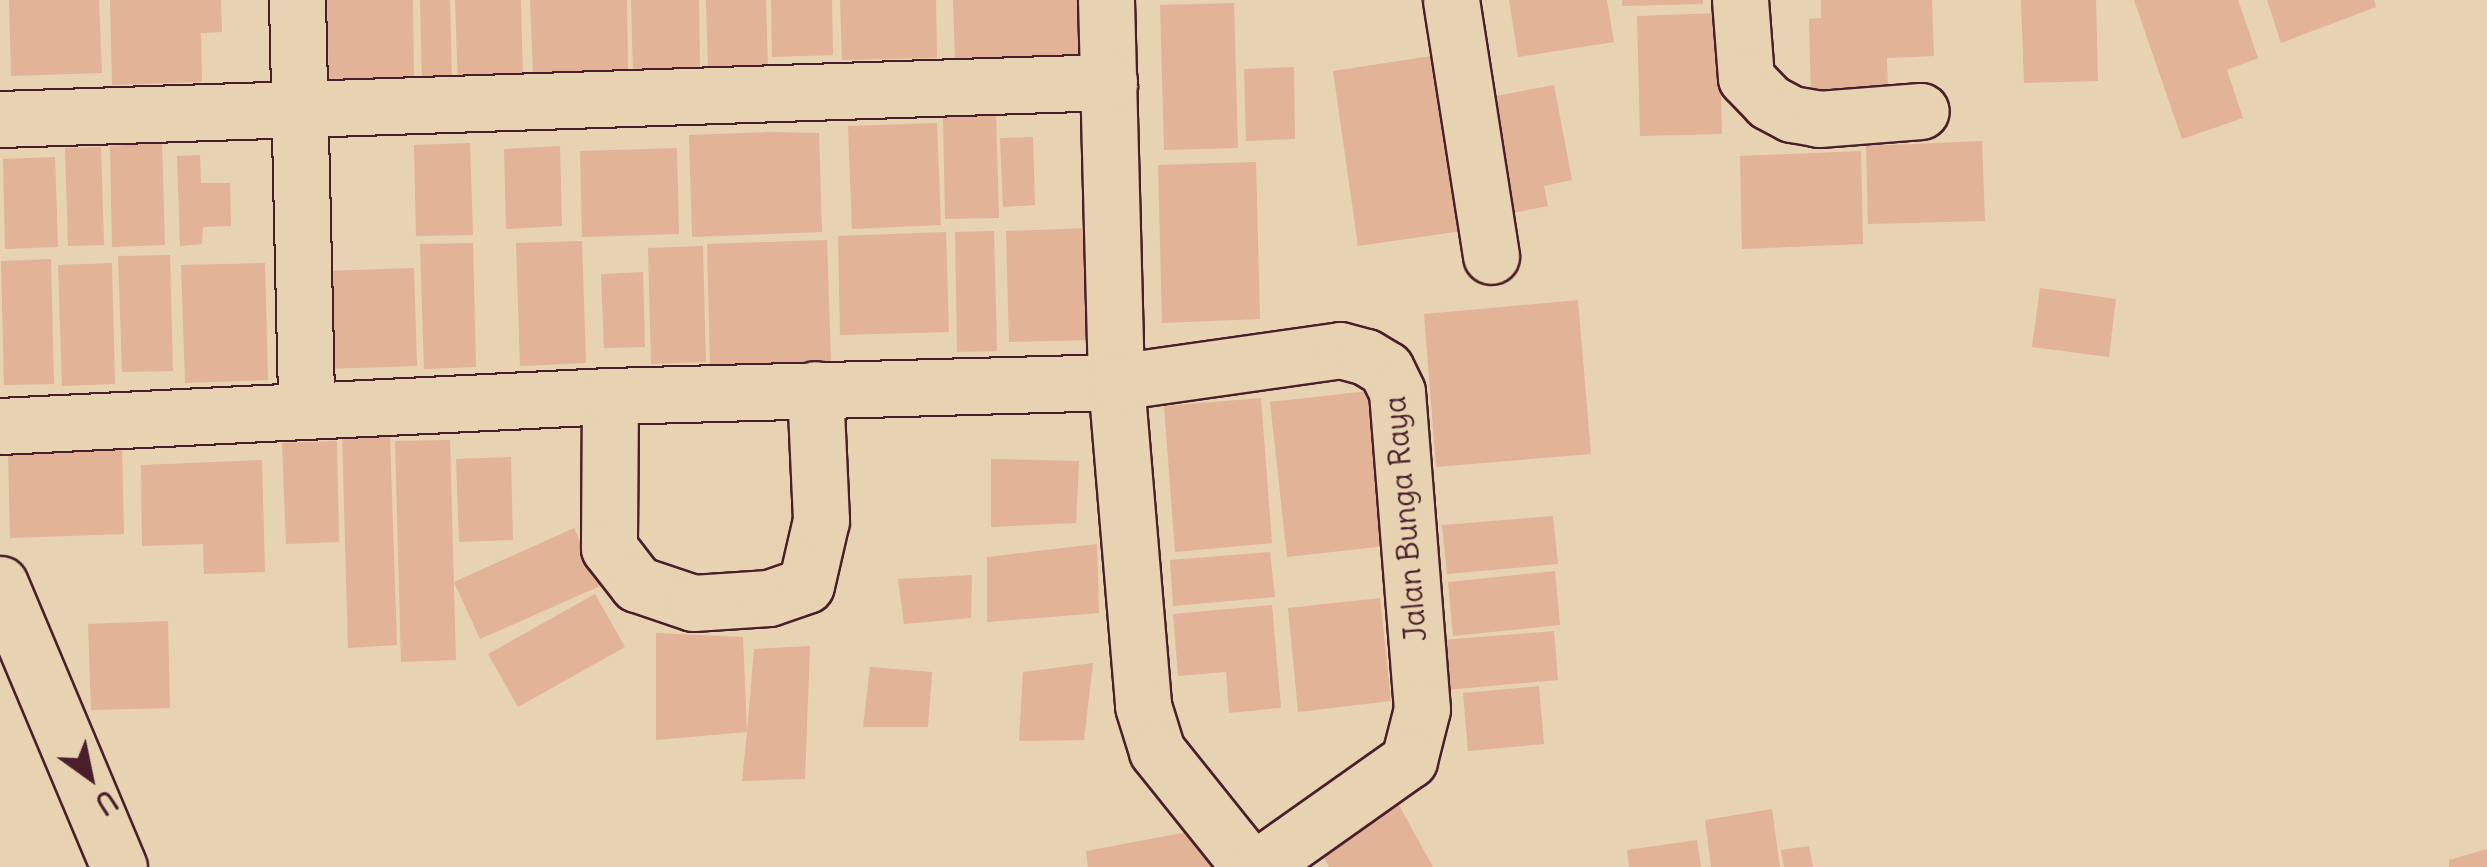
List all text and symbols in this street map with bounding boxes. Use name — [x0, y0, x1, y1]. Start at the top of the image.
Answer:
street label: Jalan Bunga Raya — [1376, 395, 1434, 643]
north arrow — [40, 727, 140, 827]
text: U — [89, 782, 124, 822]

